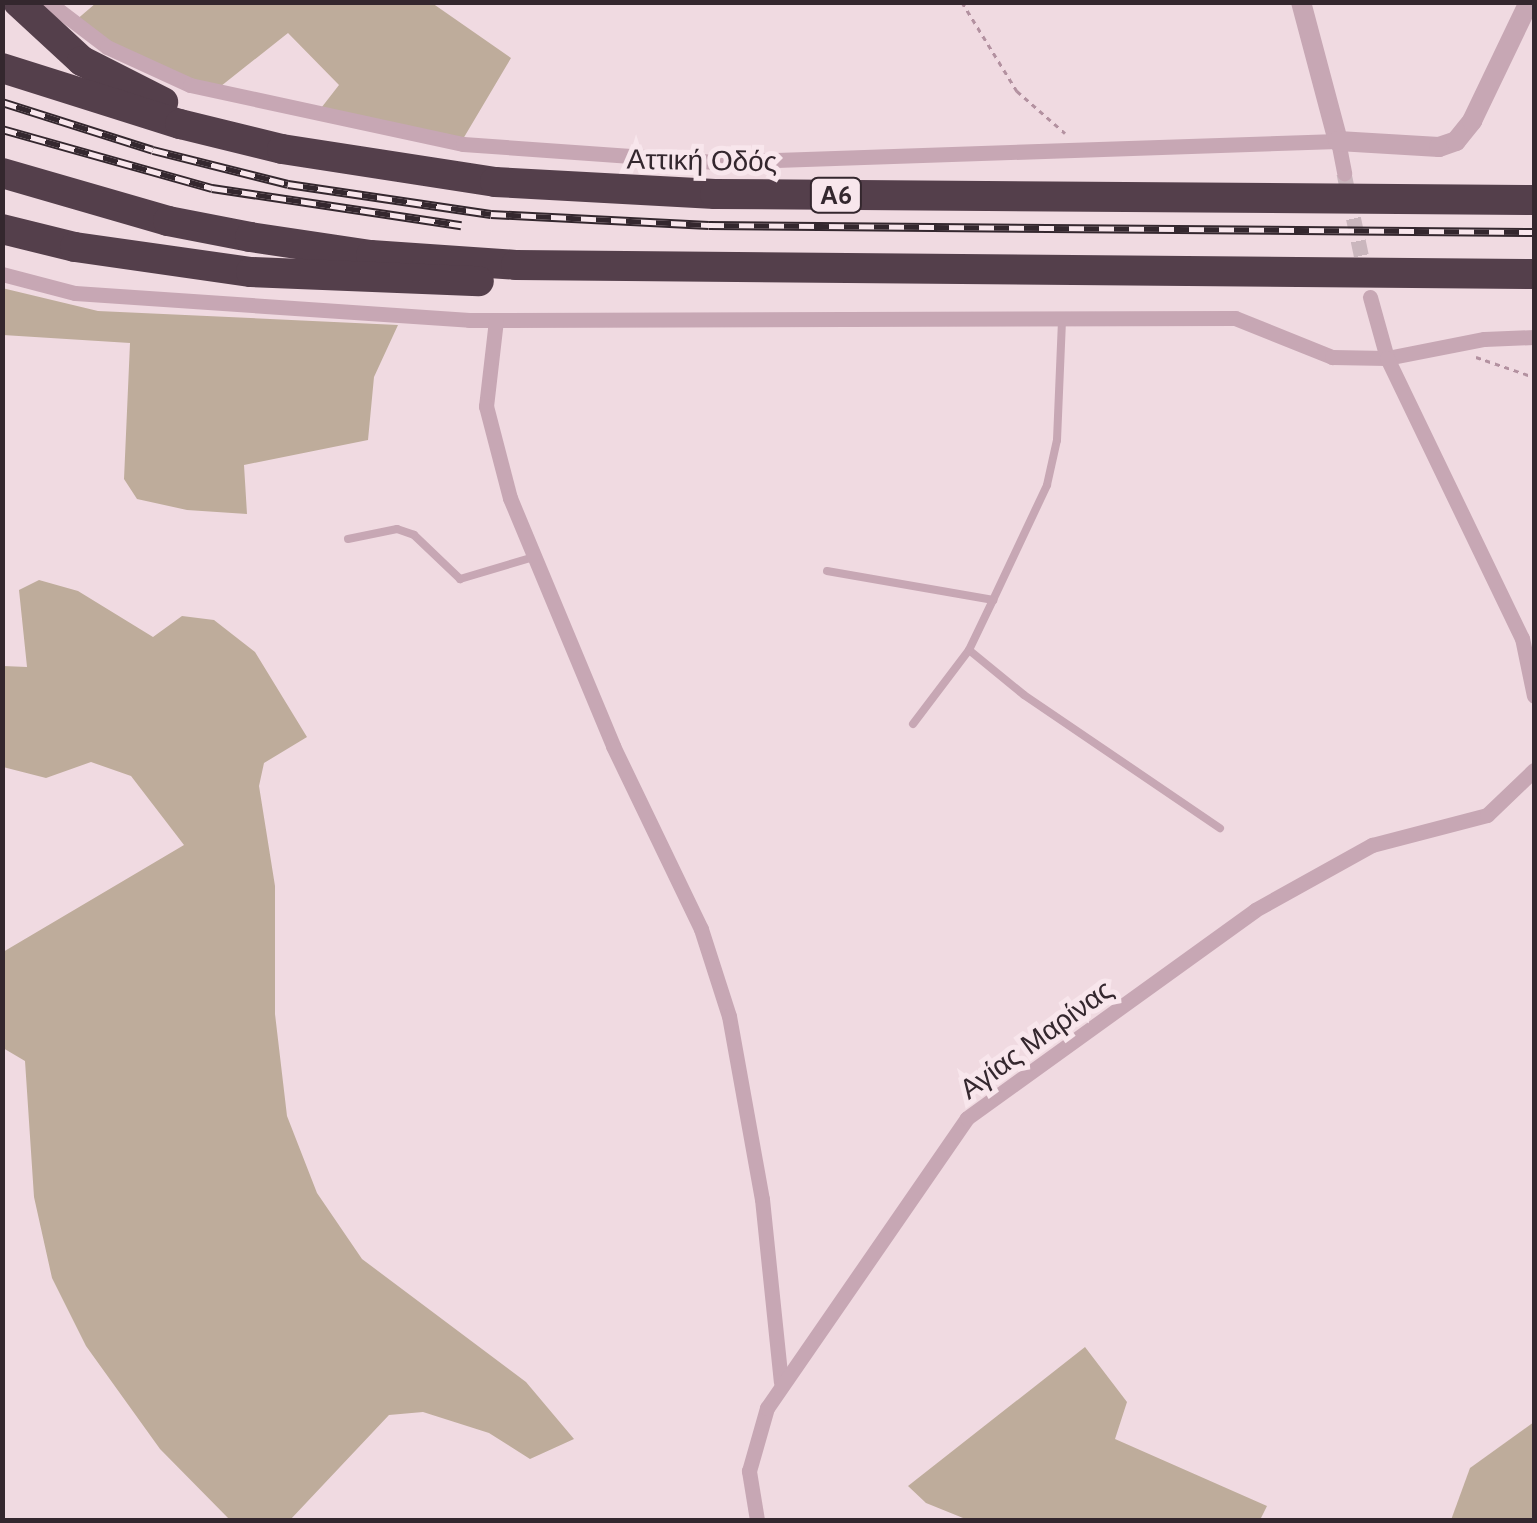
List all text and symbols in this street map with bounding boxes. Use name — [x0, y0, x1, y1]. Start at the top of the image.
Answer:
street label: Αττική Οδός — [626, 142, 778, 178]
road number: Α6 — [808, 175, 864, 215]
street label: Αγίας Μαρίνας — [953, 972, 1119, 1106]

